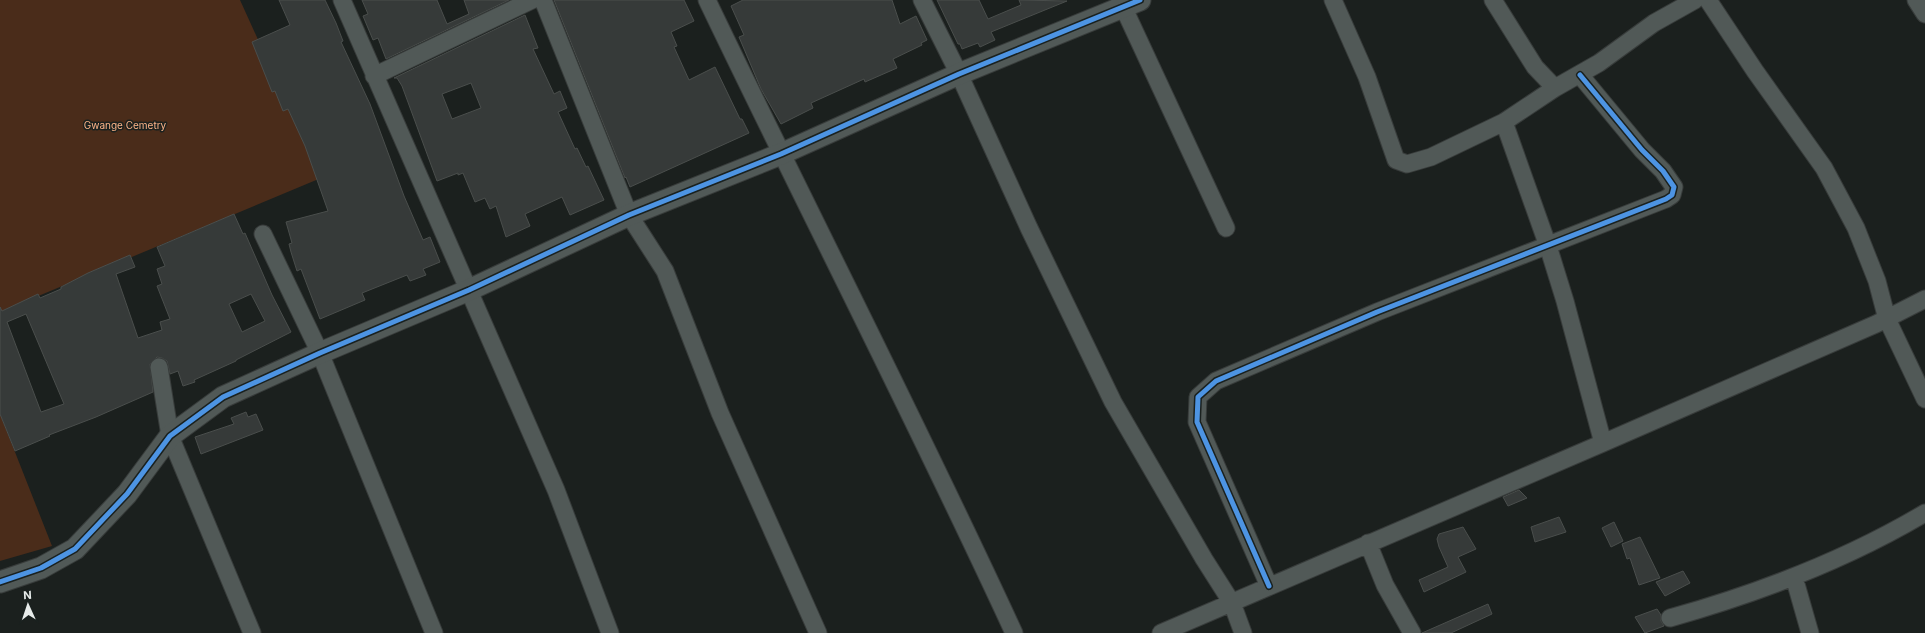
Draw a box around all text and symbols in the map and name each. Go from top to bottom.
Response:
park label: Gwange Cemetry [84,119,167,131]
north arrow [8,585,48,625]
text: N [23,588,32,602]

